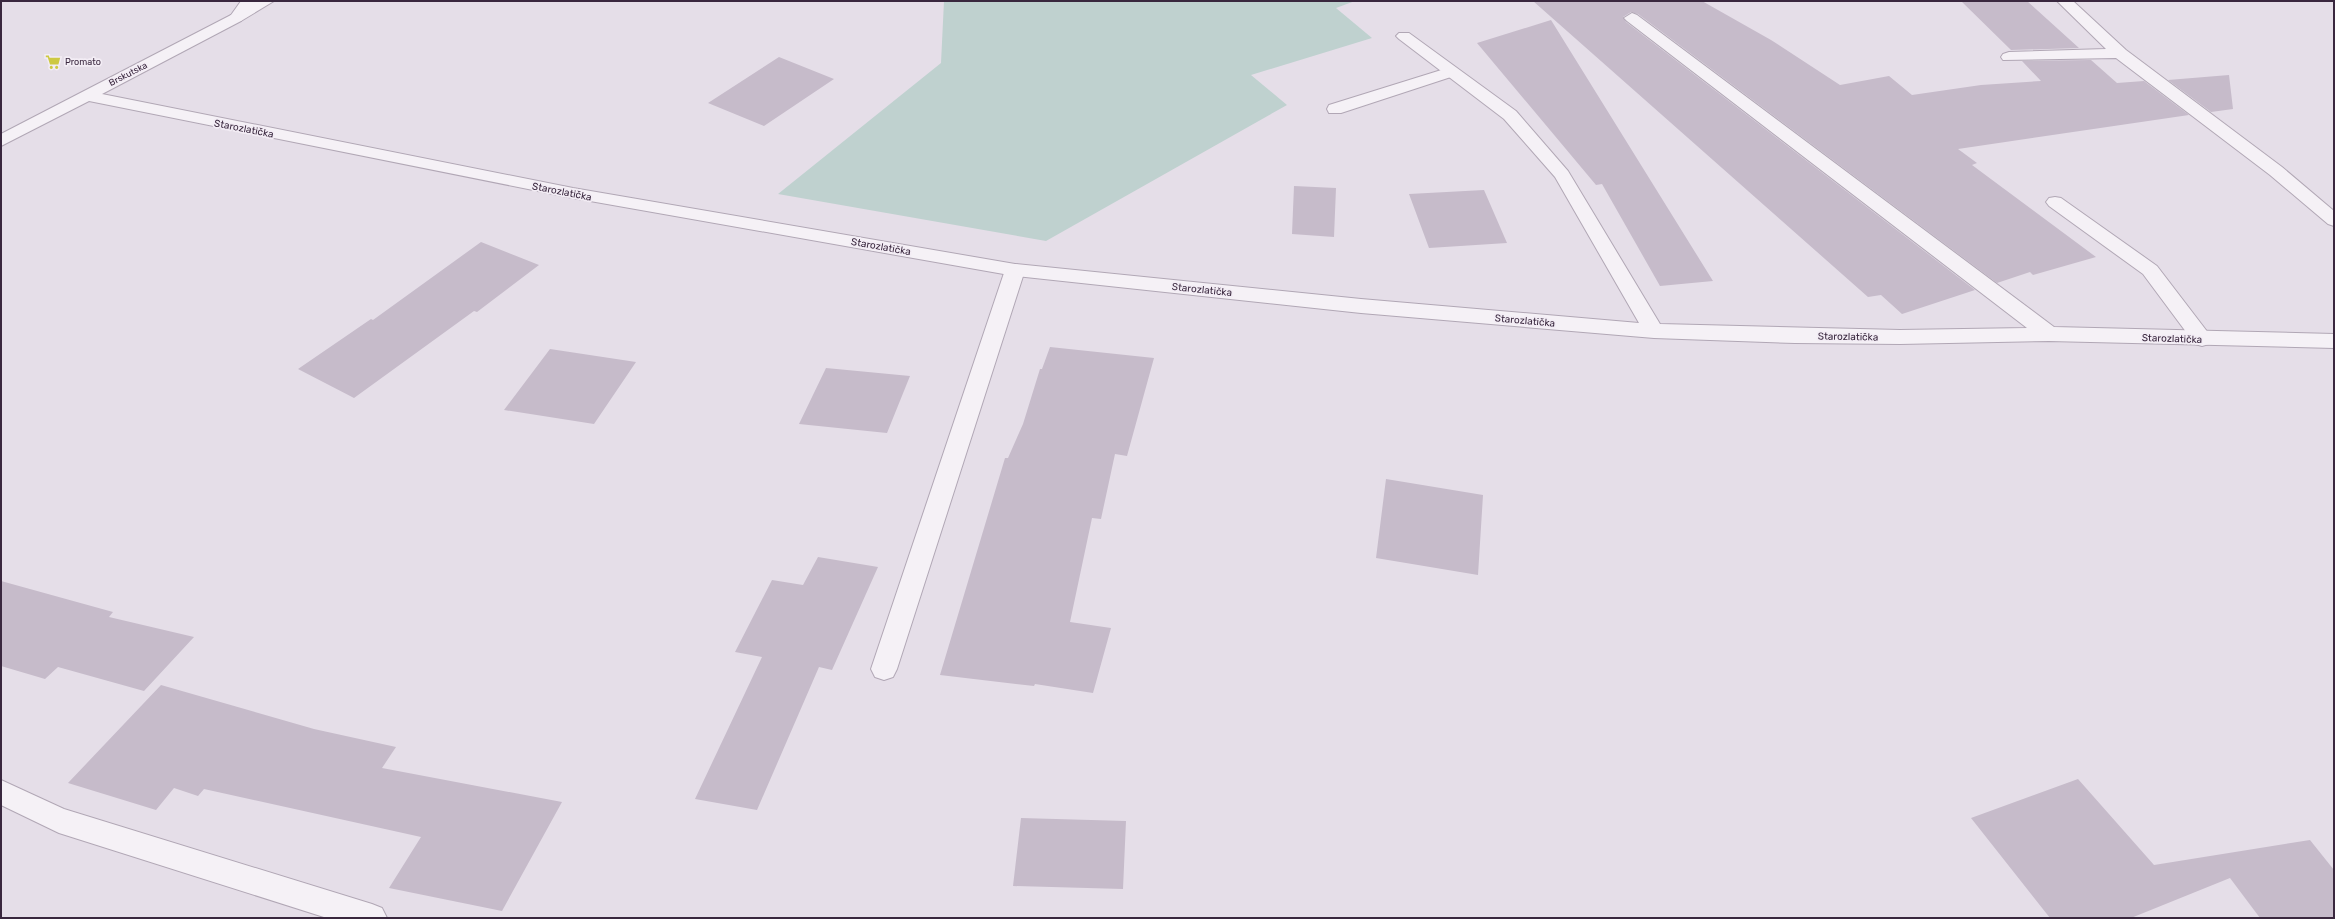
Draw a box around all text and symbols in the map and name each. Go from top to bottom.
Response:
supermarket icon: Promato [44,53,62,71]
place label: Promato [65,57,101,67]
street label: Brskutska [107,60,149,88]
street label: Starozlatička [213,117,275,141]
street label: Starozlatička [531,180,593,204]
street label: Starozlatička [850,236,912,258]
street label: Starozlatička [1171,281,1233,299]
street label: Starozlatička [1494,312,1556,330]
street label: Starozlatička [1818,330,1878,344]
street label: Starozlatička [2142,332,2202,346]

